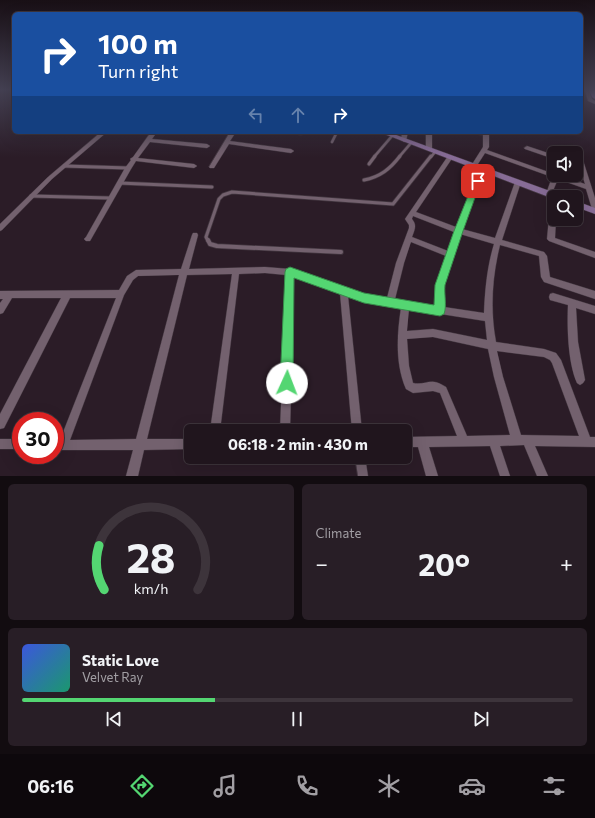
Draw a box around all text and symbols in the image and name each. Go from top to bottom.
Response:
text: 100 m [98,26,178,60]
icon: right [32,28,84,80]
text: Turn right [98,60,178,82]
icon: left [245,104,267,126]
icon: ahead [287,104,309,126]
icon: right [329,104,351,126]
map controls [547,146,583,226]
button: sound [547,146,583,182]
pin [461,164,495,198]
icon: arrive [467,170,489,192]
button: search [547,190,583,226]
position arrow [266,362,308,404]
speed limit sign: 30 [12,412,64,464]
text: 06:18 · 2 min · 430 m [228,435,368,453]
text: Climate [316,525,361,541]
text: 28 [126,531,175,582]
text: 20° [418,545,470,582]
text: − [316,550,328,577]
text: + [560,550,573,577]
text: km/h [133,579,168,597]
text: Static Love [82,651,159,669]
text: Velvet Ray [82,669,143,685]
icon: previous [103,708,125,730]
icon: pause [286,708,308,730]
icon: next [470,708,492,730]
icon: directions [128,772,156,800]
icon: music [211,772,239,800]
icon: phone [293,772,321,800]
icon: climate [375,772,403,800]
icon: car [458,772,486,800]
icon: filters [540,772,568,800]
text: 06:16 [27,775,74,797]

